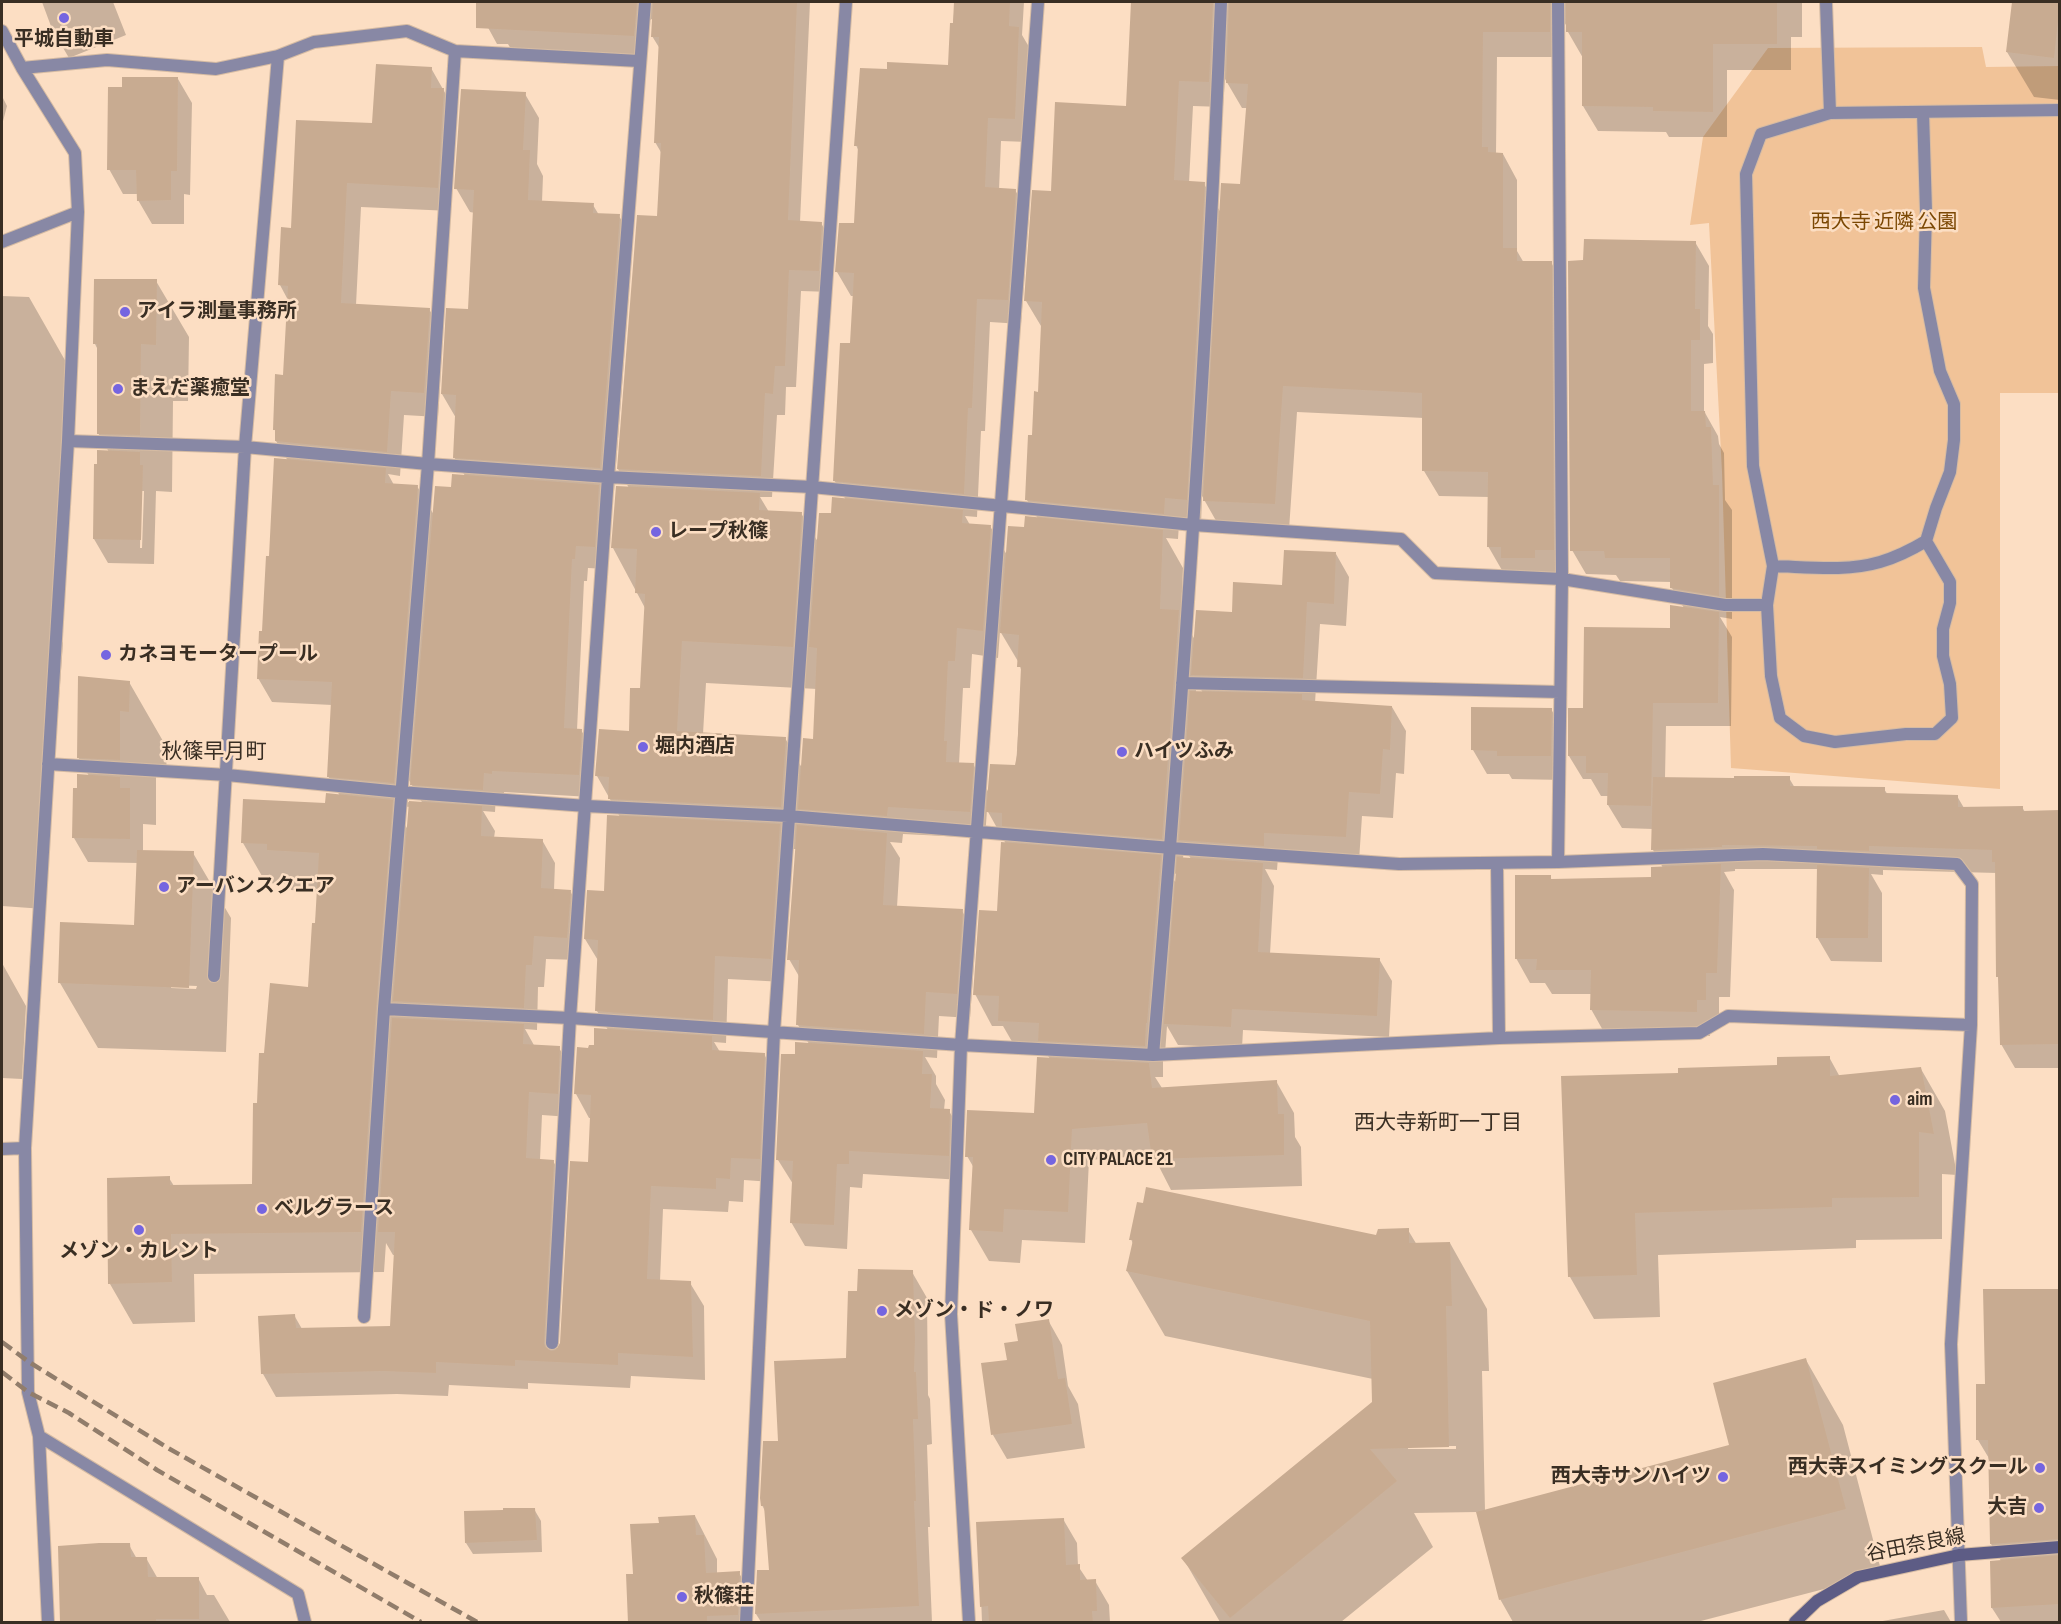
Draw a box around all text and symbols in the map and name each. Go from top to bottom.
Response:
marker: 平城自動車 [57,11,71,25]
place label: 平城自動車 [14,28,114,52]
park label: 西大寺 近隣 公園 [1811,211,1957,235]
place label: アイラ測量事務所 [137,300,297,324]
marker: アイラ測量事務所 [118,305,132,319]
place label: まえだ薬癒堂 [130,377,250,401]
marker: まえだ薬癒堂 [111,382,125,396]
place label: レープ秋篠 [668,520,768,544]
marker: レープ秋篠 [649,525,663,539]
place label: カネヨモータープール [118,643,318,667]
marker: カネヨモータープール [99,648,113,662]
place label: 堀内酒店 [655,735,735,759]
district label: 秋篠早月町 [162,740,266,766]
marker: 堀内酒店 [636,740,650,754]
place label: ハイツふみ [1134,740,1234,764]
marker: ハイツふみ [1115,745,1129,759]
place label: アーバンスクエア [176,875,335,899]
marker: アーバンスクエア [157,880,171,894]
place label: aim [1907,1088,1932,1112]
marker: aim [1888,1093,1902,1107]
district label: 西大寺新町一丁目 [1354,1111,1522,1137]
place label: CITY PALACE 21 [1063,1148,1173,1172]
marker: CITY PALACE 21 [1044,1153,1058,1167]
place label: ベルグラース [274,1197,394,1221]
marker: ベルグラース [255,1202,269,1216]
marker: メゾン・カレント [132,1223,146,1237]
place label: メゾン・カレント [59,1240,219,1264]
place label: メゾン・ド・ノワ [894,1299,1054,1323]
marker: メゾン・ド・ノワ [875,1304,889,1318]
place label: 西大寺スイミングスクール [1788,1456,2028,1480]
marker: 西大寺スイミングスクール [2033,1461,2047,1475]
place label: 西大寺サンハイツ [1551,1465,1711,1489]
marker: 西大寺サンハイツ [1716,1470,1730,1484]
place label: 大吉 [1987,1496,2027,1520]
marker: 大吉 [2032,1501,2046,1515]
street label: 谷田奈良線 [1865,1525,1967,1567]
place label: 秋篠荘 [694,1585,754,1609]
marker: 秋篠荘 [675,1590,689,1604]

